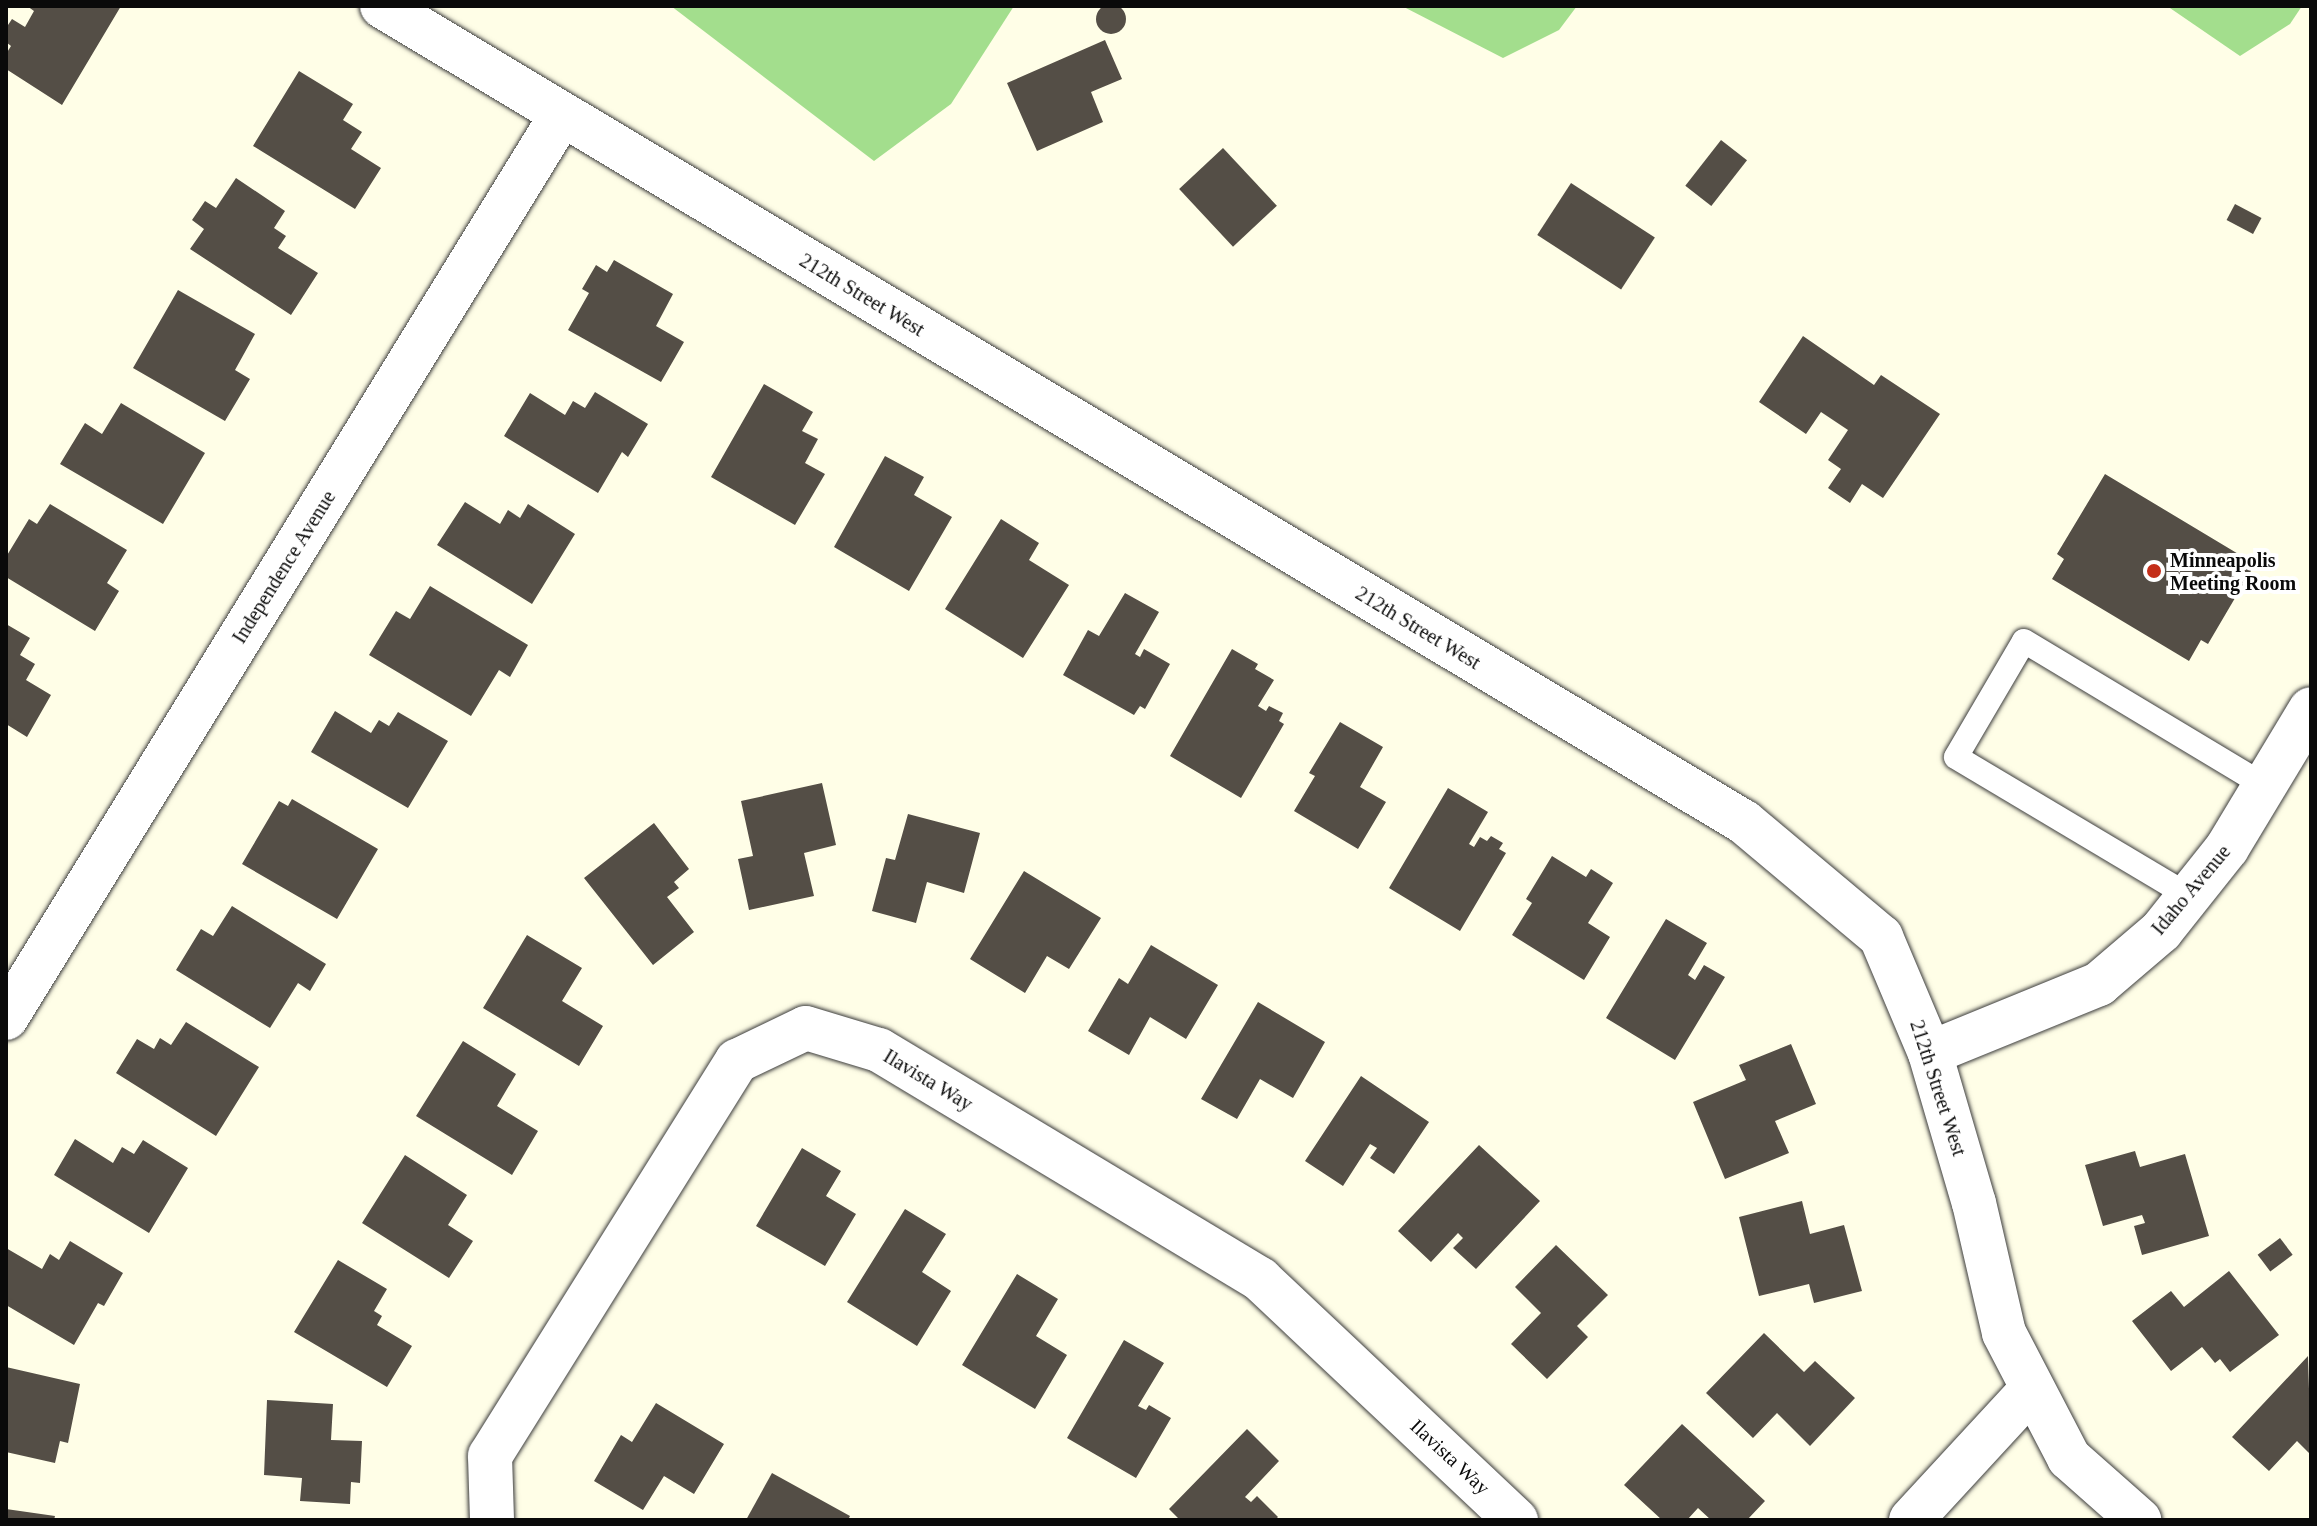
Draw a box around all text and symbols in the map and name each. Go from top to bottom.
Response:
street label: 212th Street West [795,248,929,342]
street label: Independence Avenue [227,486,341,648]
place label: Minneapolis Meeting Room [2170,548,2296,595]
marker: Minneapolis Meeting Room [2145,562,2163,580]
street label: 212th Street West [1351,581,1485,675]
street label: Idaho Avenue [2146,840,2236,940]
street label: 212th Street West [1905,1017,1971,1159]
street label: Ilavista Way [879,1044,977,1116]
street label: Ilavista Way [1405,1414,1495,1500]

